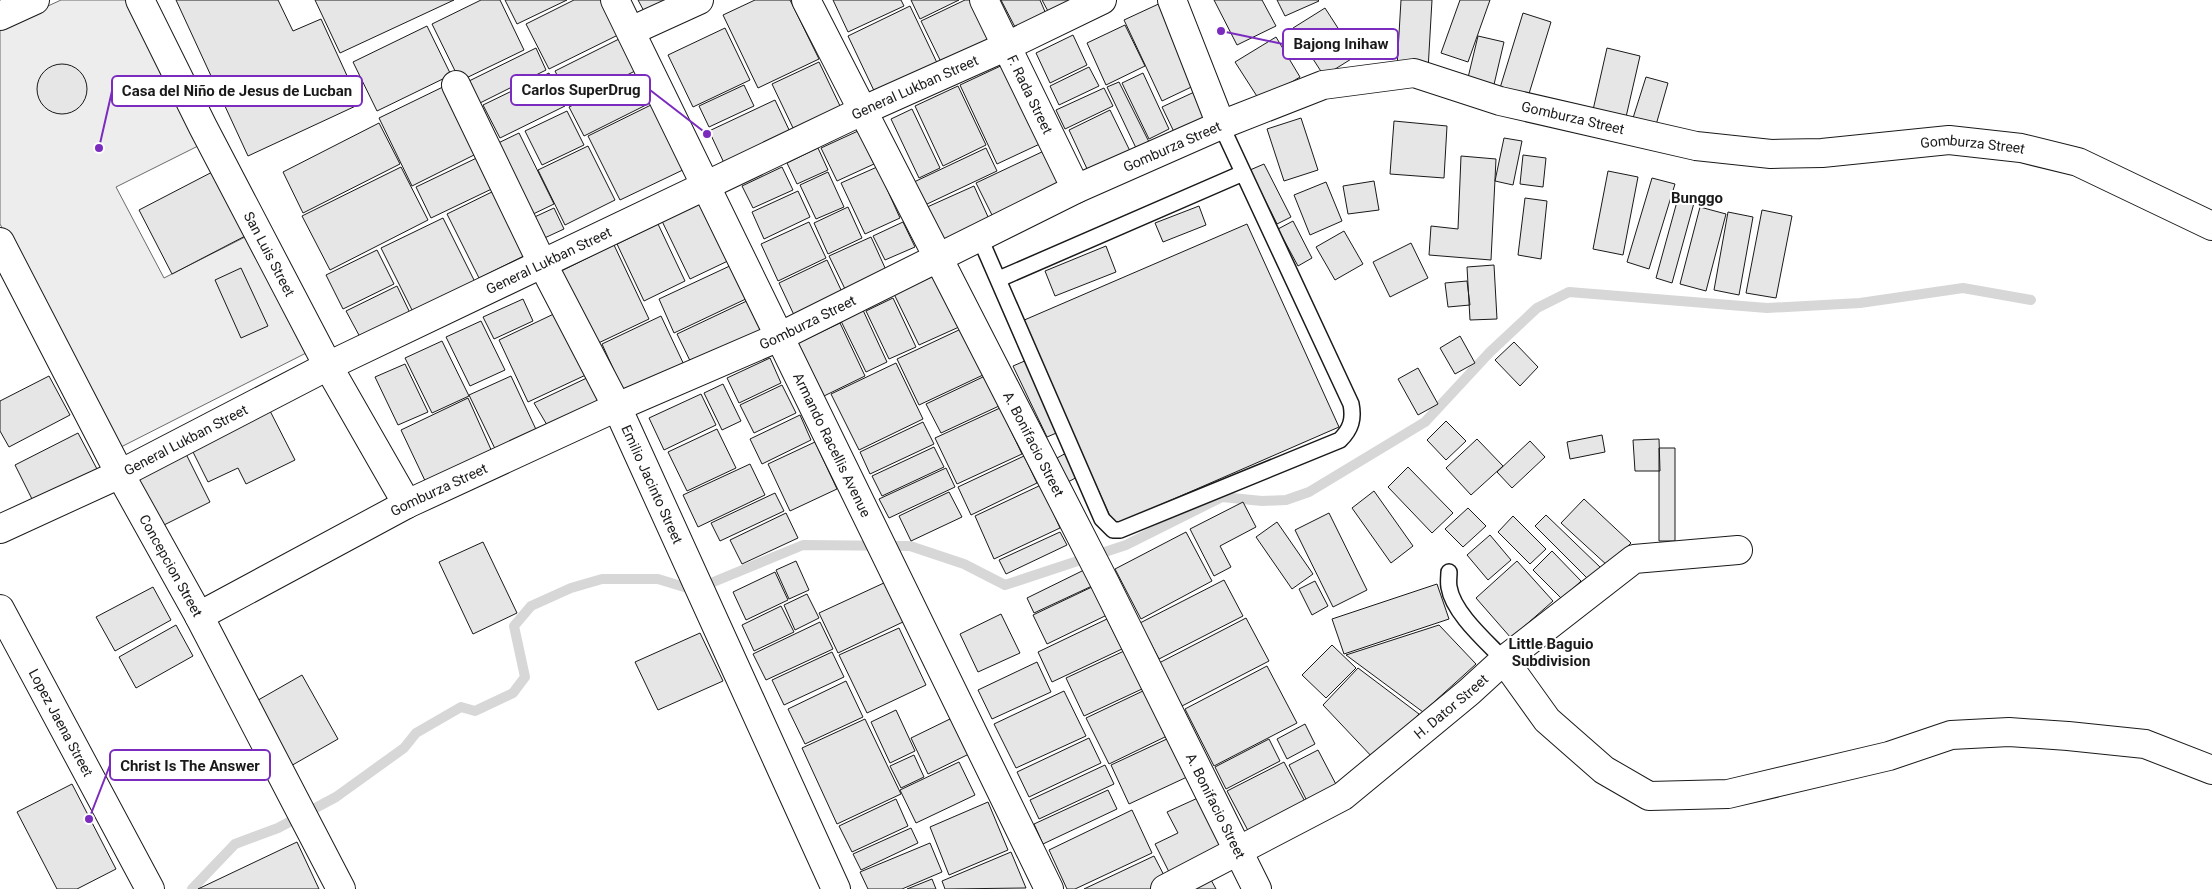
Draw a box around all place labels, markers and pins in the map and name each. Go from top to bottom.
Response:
callout: Bajong Inihaw [1283,29,1398,59]
callout: Carlos SuperDrug [511,75,650,105]
callout: Casa del Niño de Jesus de Lucban [112,76,362,106]
callout: Christ Is The Answer [110,750,270,780]

